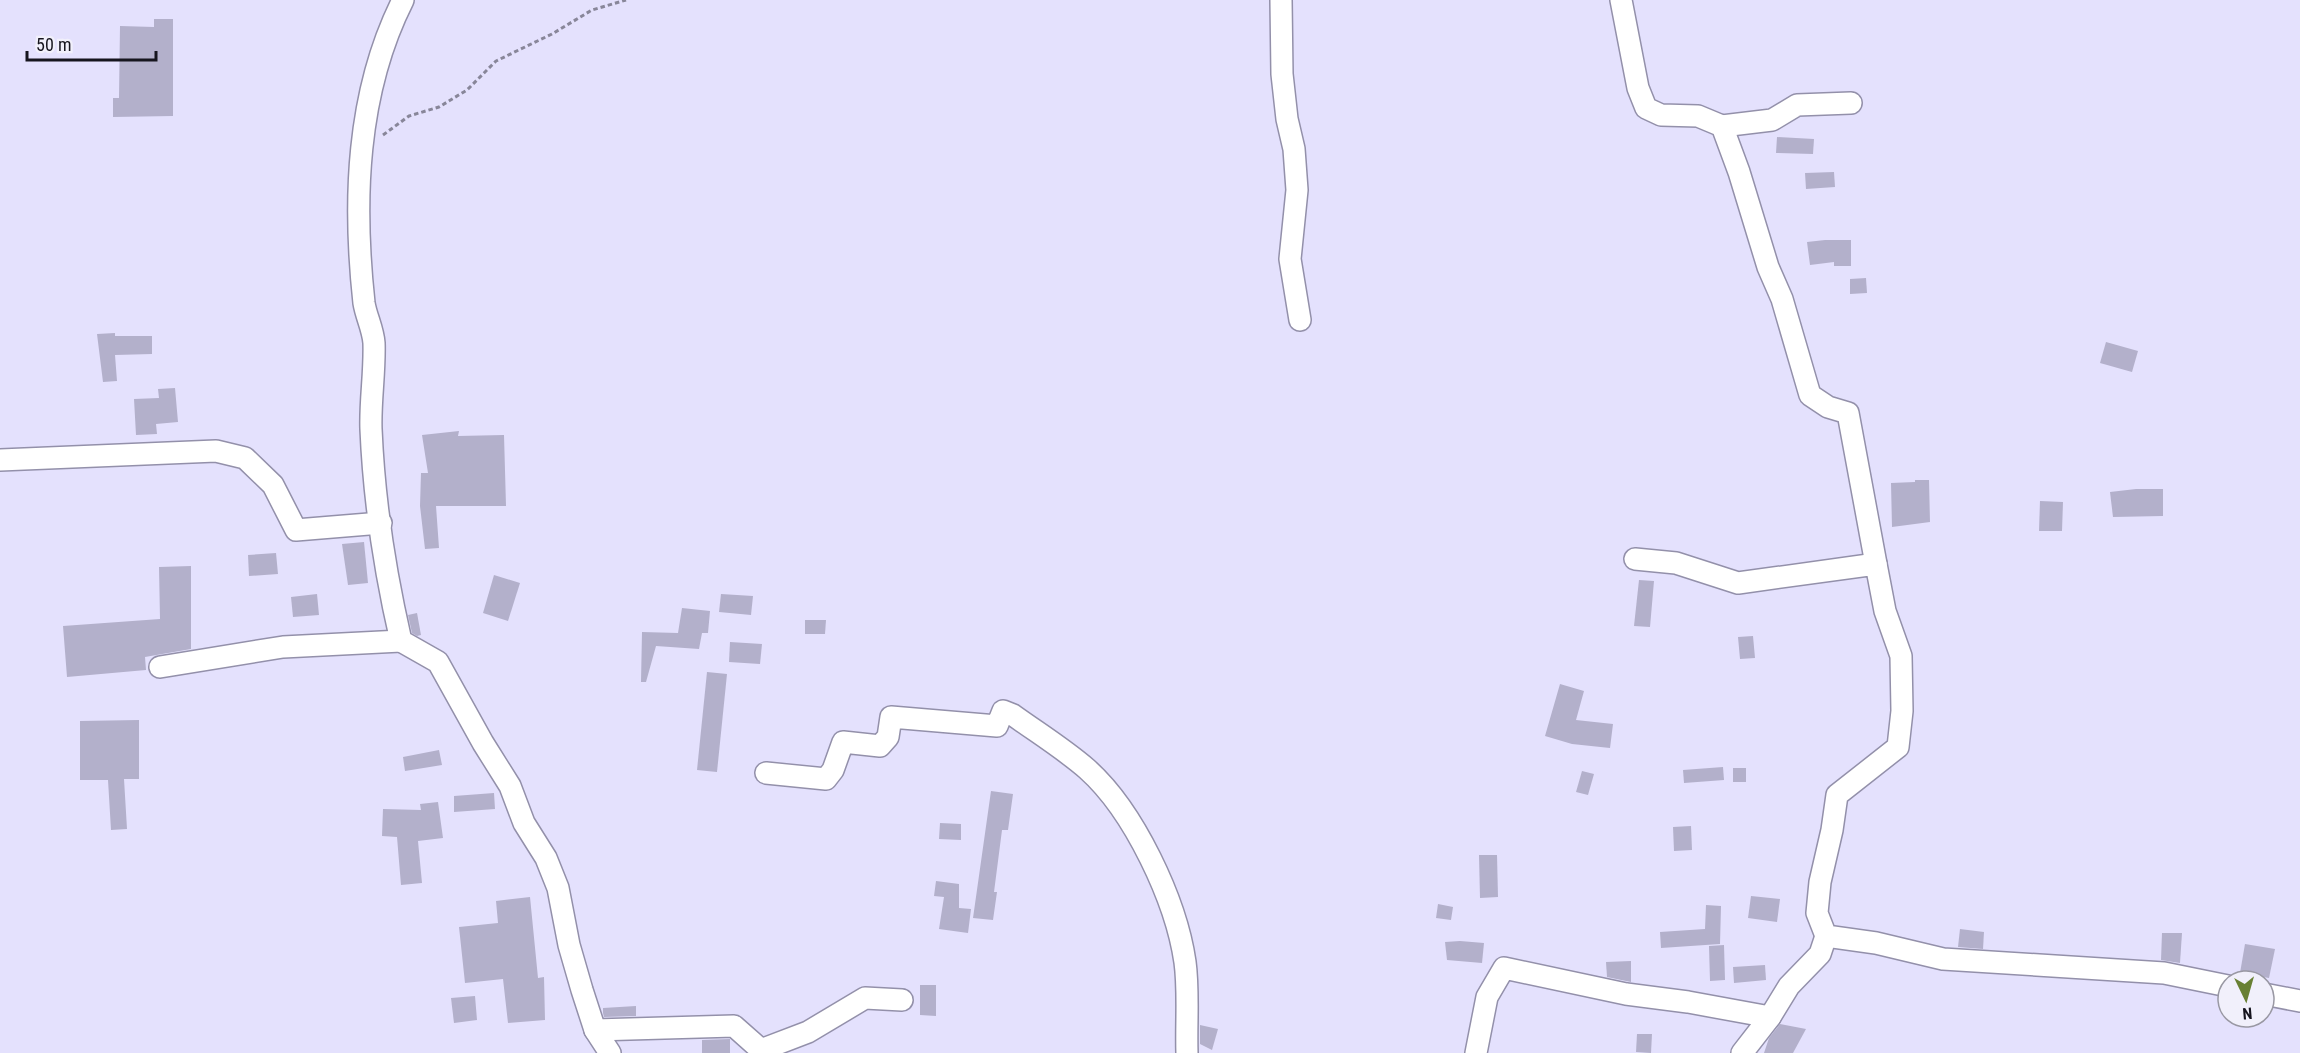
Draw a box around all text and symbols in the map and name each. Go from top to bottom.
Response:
scale bar [27,24,156,62]
text: 50 m [36,34,71,55]
north arrow [2216,969,2276,1029]
text: N [2242,1004,2253,1023]

